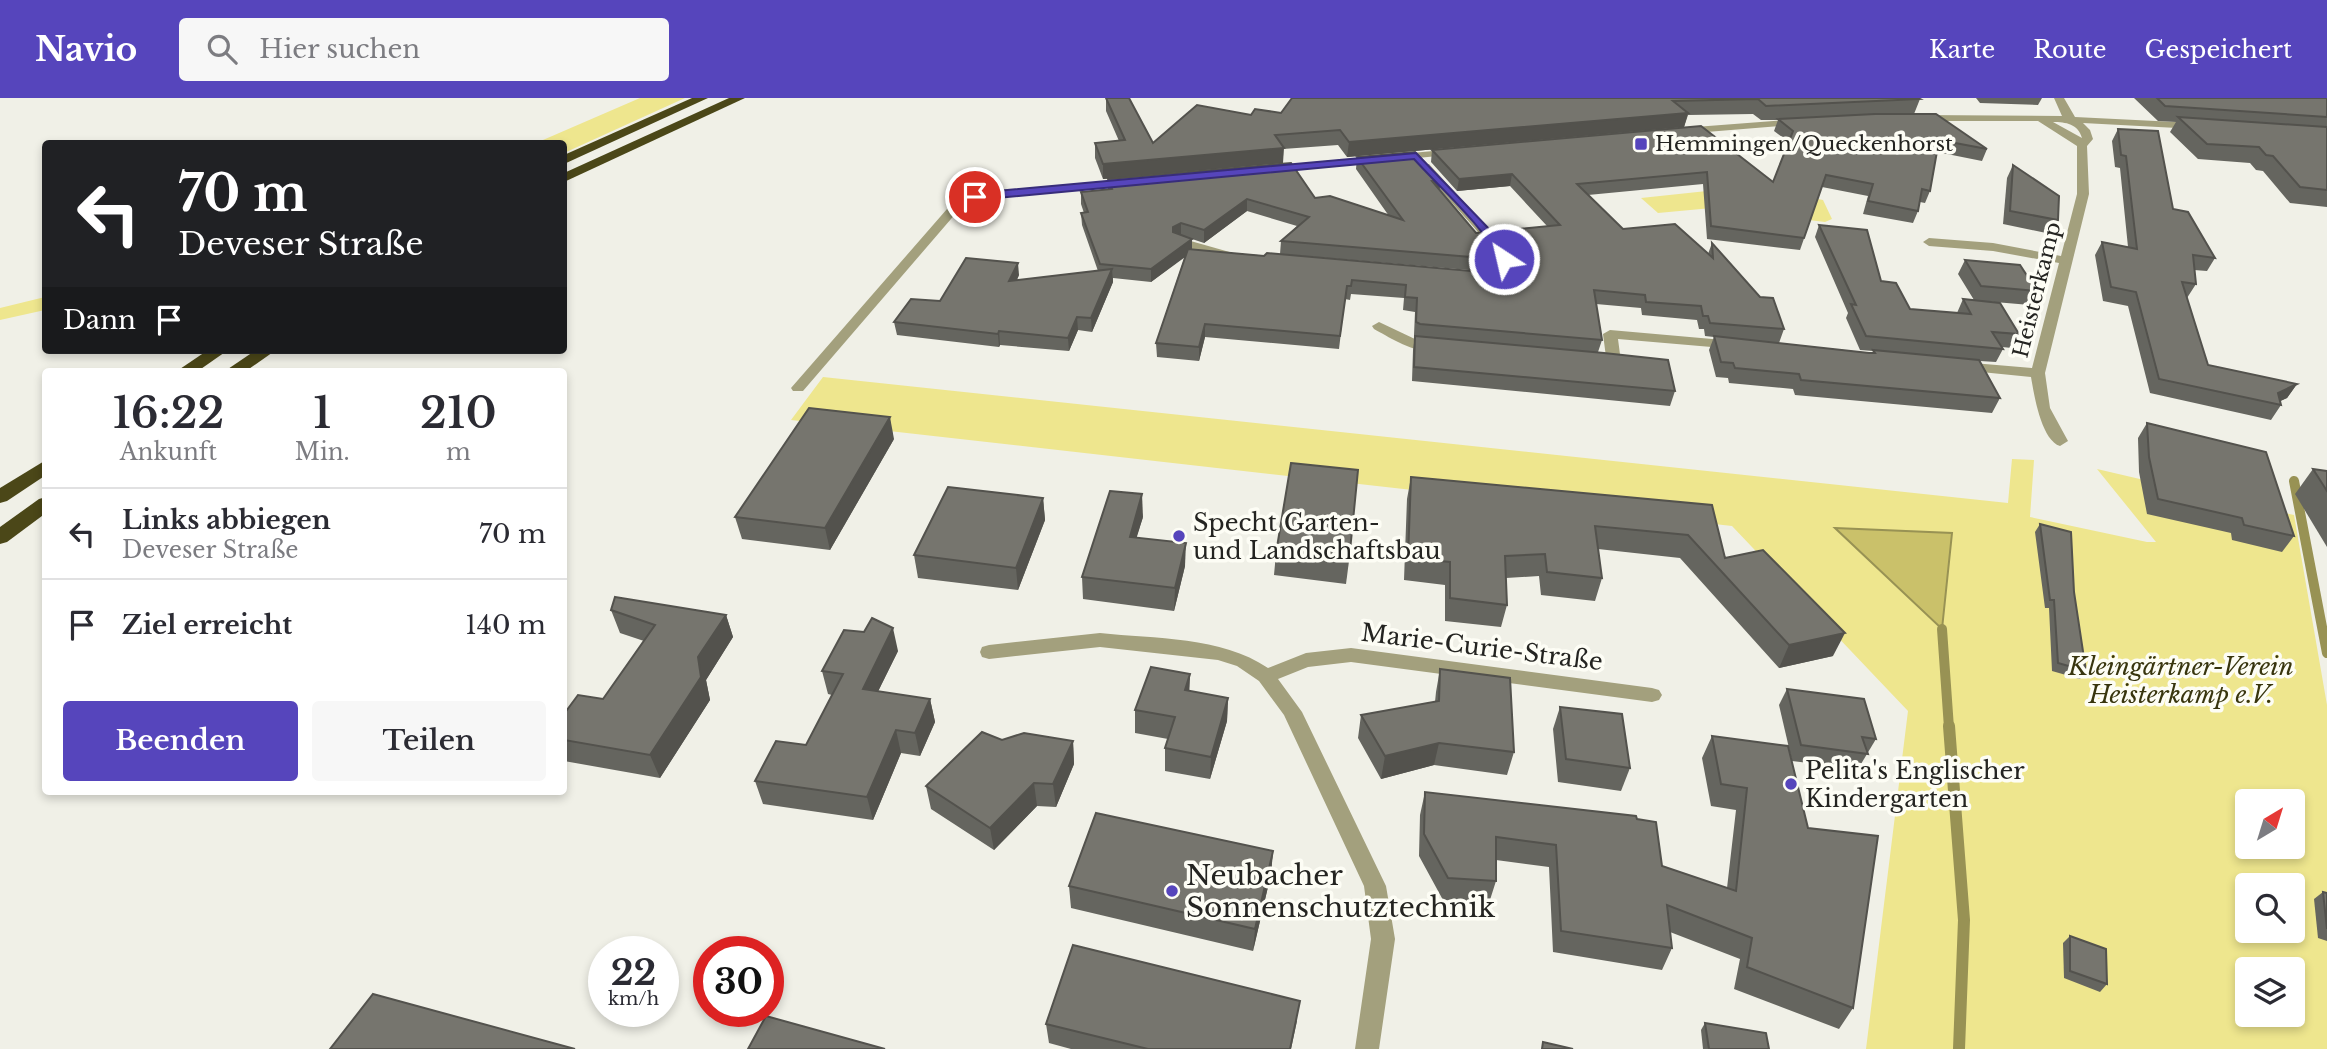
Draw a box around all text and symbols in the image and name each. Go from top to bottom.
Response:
search box [179,18,669,81]
text: Navio [35,29,137,70]
icon: search [203,30,241,68]
text: Hier suchen [259,33,420,65]
text: Karte [1929,35,1995,64]
text: Route [2033,35,2107,64]
text: Gespeichert [2145,35,2292,64]
place label: Hemmingen/Queckenhorst [1655,131,1953,157]
marker: Hemmingen/Queckenhorst [1633,136,1649,152]
text: 70 m [178,163,308,224]
pin [945,167,1005,227]
icon: left [63,168,154,259]
icon: arrive [956,178,994,216]
street label: Heisterkamp [2008,219,2066,361]
position arrow [1467,222,1541,296]
text: Deveser Straße [178,224,424,264]
icon: arrive [150,301,188,339]
text: Dann [63,304,136,336]
text: 16:22 [112,387,224,439]
text: 1 [313,387,331,439]
text: 210 [420,387,497,439]
text: Ankunft [120,438,217,466]
text: Min. [295,438,350,466]
text: m [446,438,471,466]
text: Links abbiegen [122,504,331,536]
place label: Specht Garten- und Landschaftsbau [1193,508,1441,565]
icon: left [63,515,101,553]
text: 70 m [479,518,546,550]
marker: Specht Garten- und Landschaftsbau [1171,528,1187,544]
text: Deveser Straße [122,536,299,564]
icon: arrive [63,606,101,644]
text: Ziel erreicht [122,609,292,641]
text: 140 m [465,609,546,641]
street label: Marie-Curie-Straße [1360,618,1604,676]
park label: Kleingärtner-Verein Heisterkamp e.V. [2067,652,2294,709]
button: Beenden [63,701,298,781]
button: Teilen [312,701,546,781]
place label: Pelita's Englischer Kindergarten [1805,756,2025,813]
marker: Pelita's Englischer Kindergarten [1783,776,1799,792]
north arrow [2235,789,2305,859]
map controls [2235,789,2305,1027]
place label: Neubacher Sonnenschutztechnik [1186,858,1496,925]
button: search [2235,873,2305,943]
marker: Neubacher Sonnenschutztechnik [1164,883,1180,899]
speed limit sign: 30 [693,936,784,1027]
text: 22 [611,951,656,994]
button: layers [2235,957,2305,1027]
text: km/h [608,988,659,1010]

